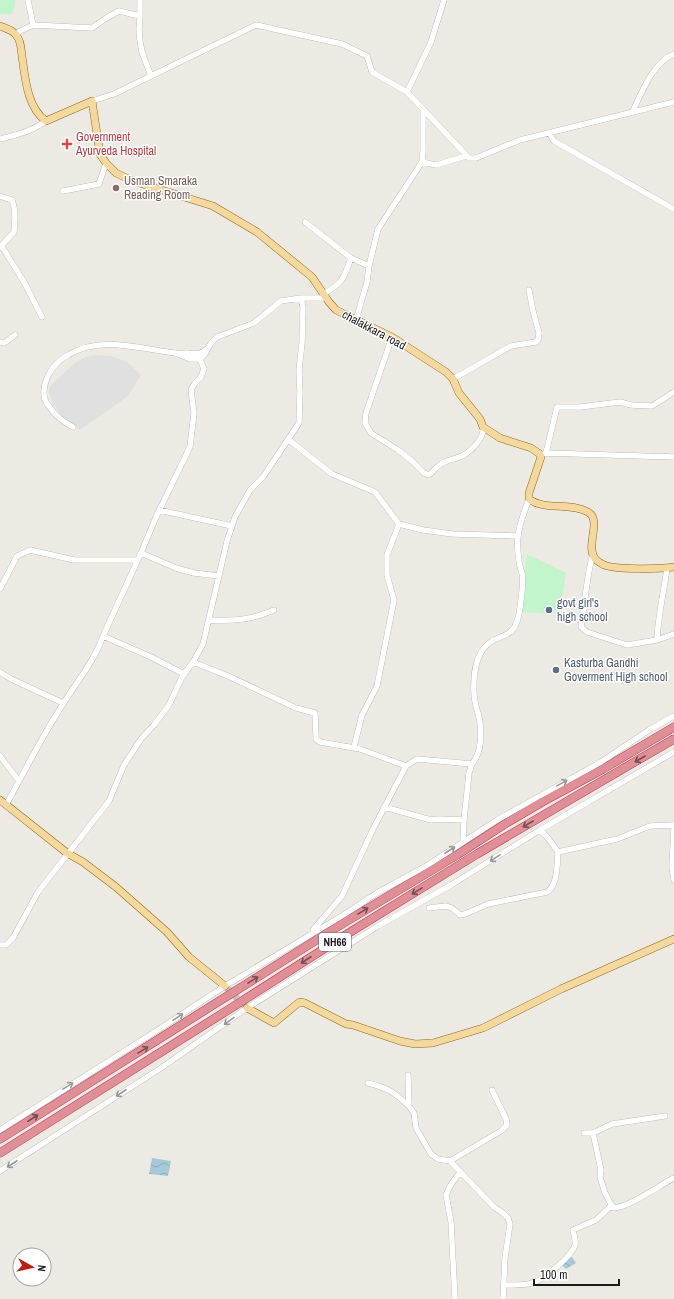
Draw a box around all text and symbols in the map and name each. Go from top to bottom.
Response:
place label: Government Ayurveda Hospital [75,129,156,159]
marker: Government Ayurveda Hospital [61,138,73,150]
place label: Usman Smaraka Reading Room [124,173,198,203]
marker: Usman Smaraka Reading Room [111,183,121,193]
street label: chalakkara road [339,307,409,353]
place label: govt girl's high school [557,595,607,625]
marker: govt girl's high school [544,605,554,615]
place label: Kasturba Gandhi Goverment High school [564,655,667,685]
marker: Kasturba Gandhi Goverment High school [551,665,561,675]
one-way arrow [634,755,646,763]
one-way arrow [556,779,568,787]
one-way arrow [522,821,534,829]
one-way arrow [444,846,455,854]
one-way arrow [489,853,500,862]
one-way arrow [411,888,423,896]
one-way arrow [357,907,368,915]
road number: NH66 [319,933,351,951]
one-way arrow [301,956,312,964]
one-way arrow [247,975,259,983]
one-way arrow [172,1013,183,1021]
one-way arrow [223,1017,234,1025]
one-way arrow [137,1046,148,1054]
one-way arrow [62,1082,74,1090]
one-way arrow [116,1089,127,1097]
one-way arrow [27,1114,39,1122]
one-way arrow [6,1160,17,1168]
north arrow [12,1247,52,1287]
scale bar [534,1261,619,1287]
text: N [35,1264,49,1273]
text: 100 m [540,1267,567,1283]

